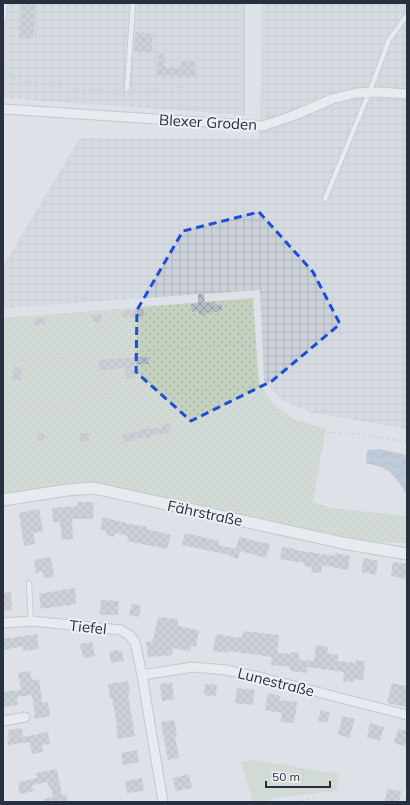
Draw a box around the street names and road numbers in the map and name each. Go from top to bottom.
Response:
street label: Blexer Groden [159,110,257,134]
street label: Fährstraße [166,496,244,530]
street label: Tiefel [68,616,108,638]
street label: Lunestraße [236,663,316,701]

